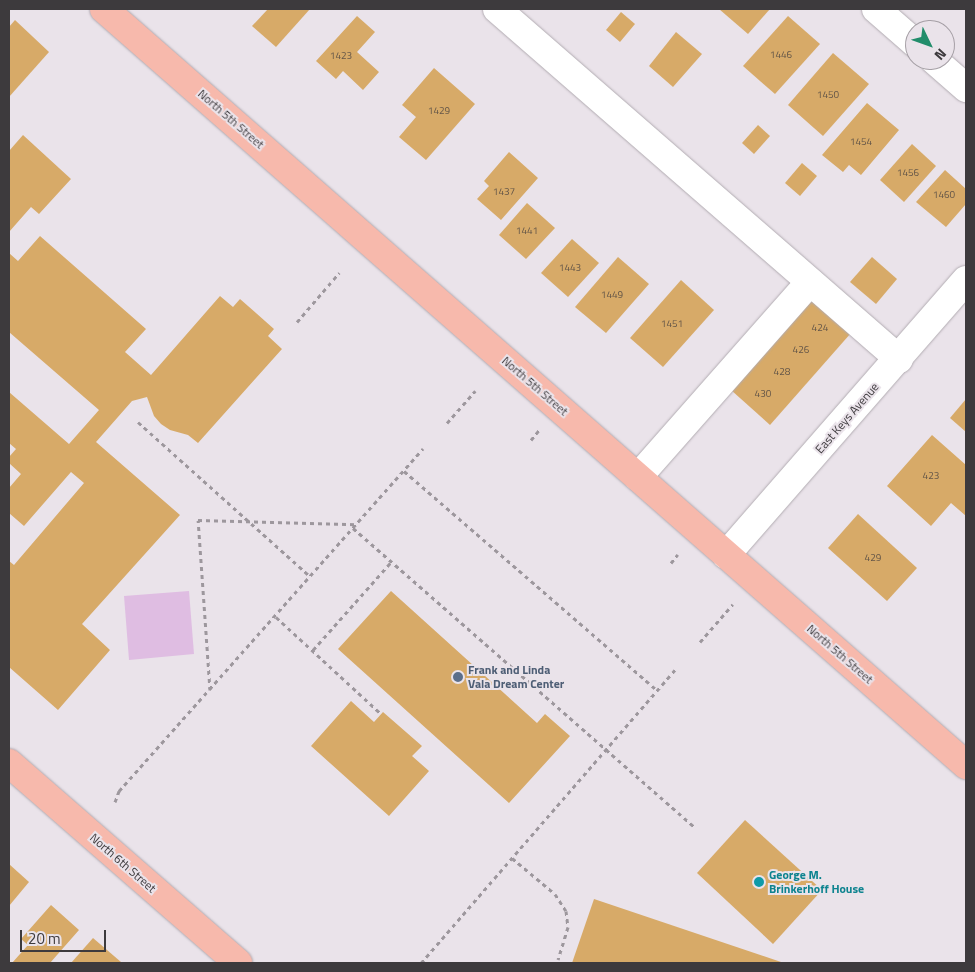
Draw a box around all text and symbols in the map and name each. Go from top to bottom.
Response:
north arrow [905,20,955,70]
text: N [930,44,952,65]
house number: 1446 [770,49,792,61]
house number: 1423 [330,50,352,62]
street label: North 5th Street [195,86,267,152]
house number: 1450 [817,89,839,101]
house number: 1429 [428,105,450,117]
house number: 1454 [850,136,872,148]
house number: 1456 [897,167,919,179]
house number: 1437 [493,186,515,198]
house number: 1460 [933,189,955,201]
house number: 1441 [516,225,538,237]
house number: 1443 [559,262,581,274]
house number: 1449 [601,289,623,301]
house number: 1451 [661,318,683,330]
house number: 424 [812,322,828,334]
house number: 426 [793,344,809,356]
street label: North 5th Street [499,353,571,419]
house number: 428 [774,366,790,378]
street label: East Keys Avenue [812,380,882,456]
house number: 430 [755,388,771,400]
house number: 423 [923,470,939,482]
house number: 429 [865,552,881,564]
street label: North 5th Street [804,621,876,687]
place label: Frank and Linda Vala Dream Center [468,663,564,691]
marker: Frank and Linda Vala Dream Center [452,671,464,683]
street label: North 6th Street [87,830,159,896]
place label: George M. Brinkerhoff House [769,868,864,896]
marker: George M. Brinkerhoff House [753,876,765,888]
scale bar [22,920,109,952]
text: 20 m [28,927,61,950]

